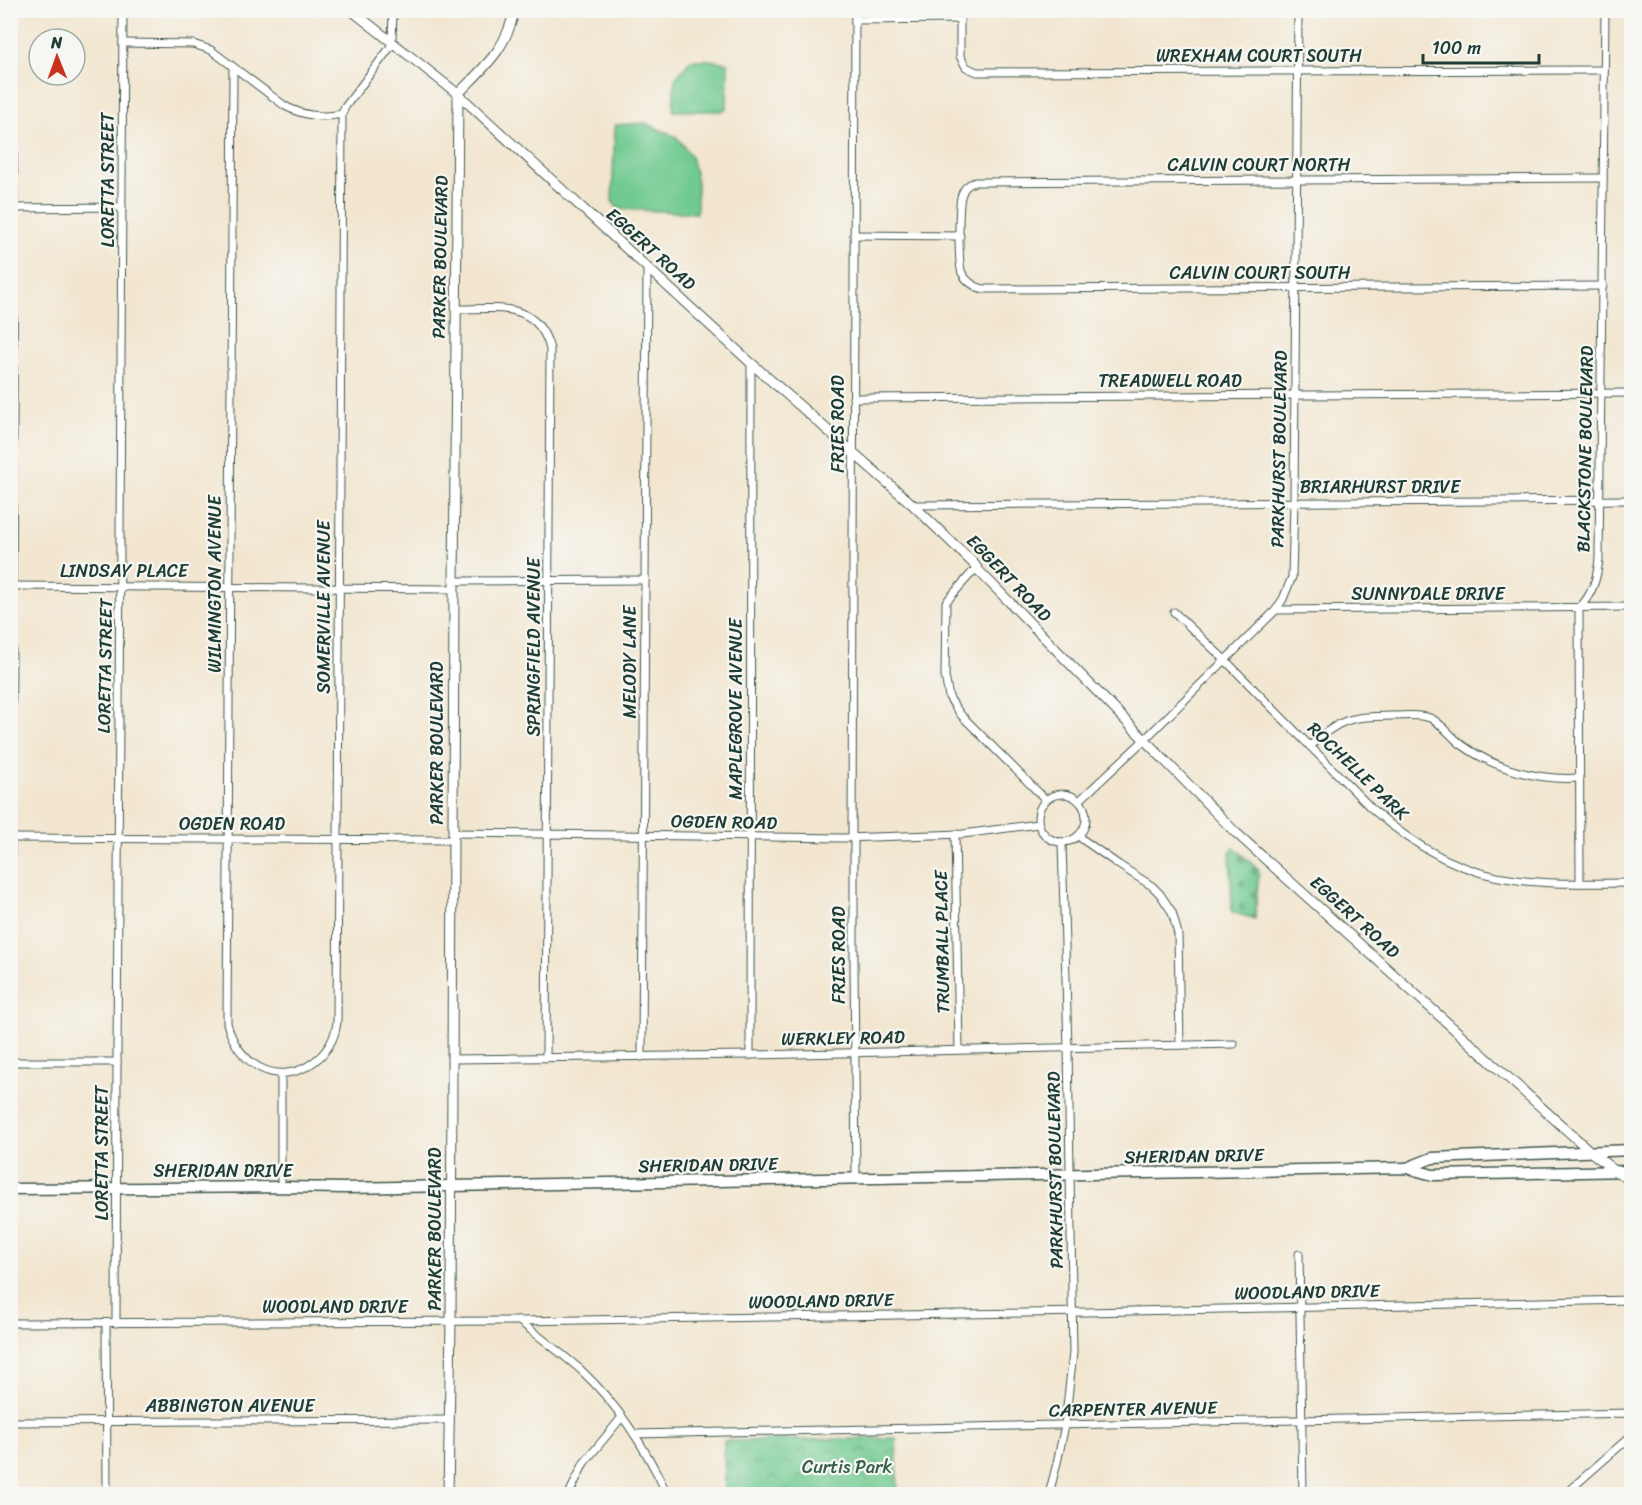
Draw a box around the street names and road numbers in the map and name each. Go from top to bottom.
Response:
street label: WREXHAM COURT SOUTH [1156,40,1362,72]
street label: LORETTA STREET [92,111,124,247]
street label: CALVIN COURT NORTH [1168,149,1351,181]
street label: PARKER BOULEVARD [423,175,457,339]
street label: EGGERT ROAD [598,199,704,299]
street label: CALVIN COURT SOUTH [1169,257,1351,289]
street label: BLACKSTONE BOULEVARD [1567,345,1603,553]
street label: PARKHURST BOULEVARD [1261,350,1297,548]
street label: TREADWELL ROAD [1098,365,1242,397]
street label: FRIES ROAD [822,375,854,473]
street label: BRIARHURST DRIVE [1300,471,1461,503]
street label: WILMINGTON AVENUE [199,494,231,673]
street label: SOMERVILLE AVENUE [308,519,340,694]
street label: EGGERT ROAD [958,526,1060,630]
street label: LINDSAY PLACE [60,555,189,587]
street label: SPRINGFIELD AVENUE [518,557,550,736]
street label: SUNNYDALE DRIVE [1351,578,1506,610]
street label: LORETTA STREET [88,597,122,734]
street label: MELODY LANE [614,605,646,718]
street label: MAPLEGROVE AVENUE [720,617,752,800]
street label: PARKER BOULEVARD [421,661,453,825]
street label: ROCHELLE PARK [1299,714,1417,829]
street label: OGDEN ROAD [671,805,778,839]
street label: OGDEN ROAD [179,808,285,840]
street label: EGGERT ROAD [1302,867,1408,967]
street label: TRUMBALL PLACE [925,869,959,1014]
street label: FRIES ROAD [823,906,855,1004]
street label: WERKLEY ROAD [781,1021,905,1055]
street label: PARKHURST BOULEVARD [1037,1071,1073,1269]
street label: LORETTA STREET [86,1084,118,1220]
street label: SHERIDAN DRIVE [1124,1139,1265,1173]
street label: PARKER BOULEVARD [419,1147,451,1311]
street label: SHERIDAN DRIVE [638,1148,779,1182]
street label: SHERIDAN DRIVE [153,1155,294,1187]
street label: WOODLAND DRIVE [1234,1275,1381,1309]
street label: WOODLAND DRIVE [748,1284,895,1318]
street label: WOODLAND DRIVE [262,1291,409,1323]
street label: ABBINGTON AVENUE [144,1390,316,1422]
street label: CARPENTER AVENUE [1049,1392,1218,1426]

